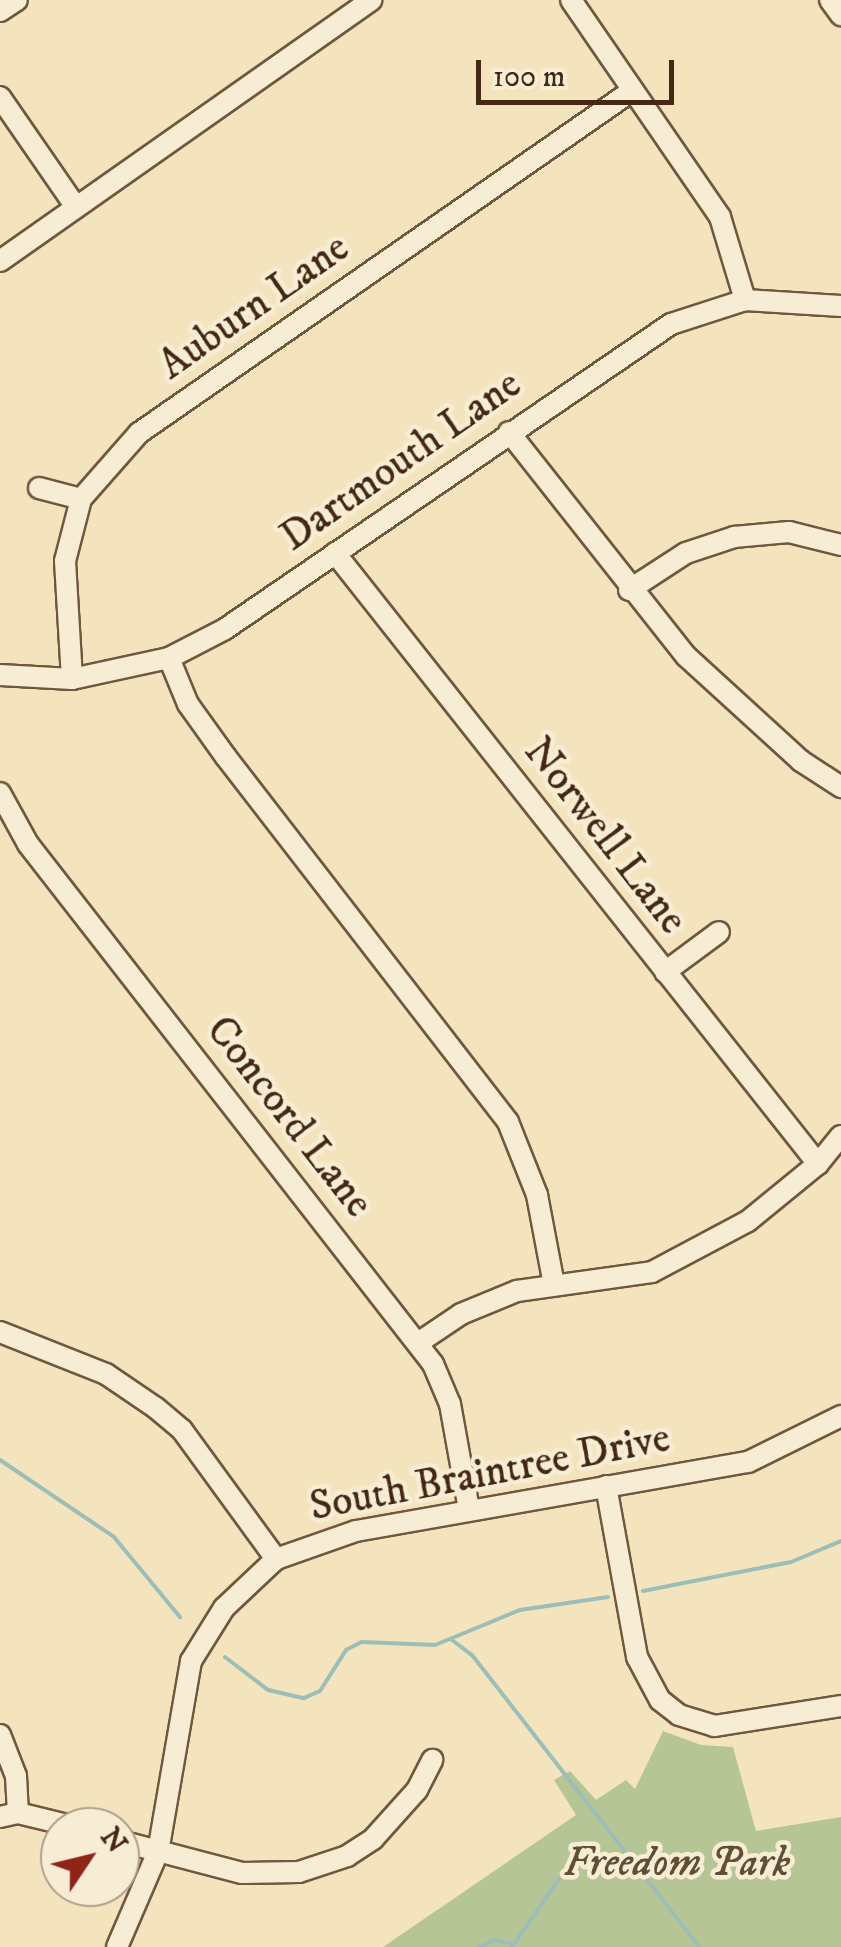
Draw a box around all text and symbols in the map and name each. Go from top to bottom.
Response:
scale bar [481,40,678,102]
text: 100 m [493,59,565,96]
street label: Auburn Lane [149,223,359,391]
street label: Dartmouth Lane [271,359,531,563]
street label: Norwell Lane [513,728,697,944]
street label: Concord Lane [195,1006,383,1228]
street label: South Braintree Drive [306,1413,674,1533]
north arrow [40,1807,140,1907]
text: N [92,1821,134,1860]
park label: Freedom Park [564,1838,790,1888]

